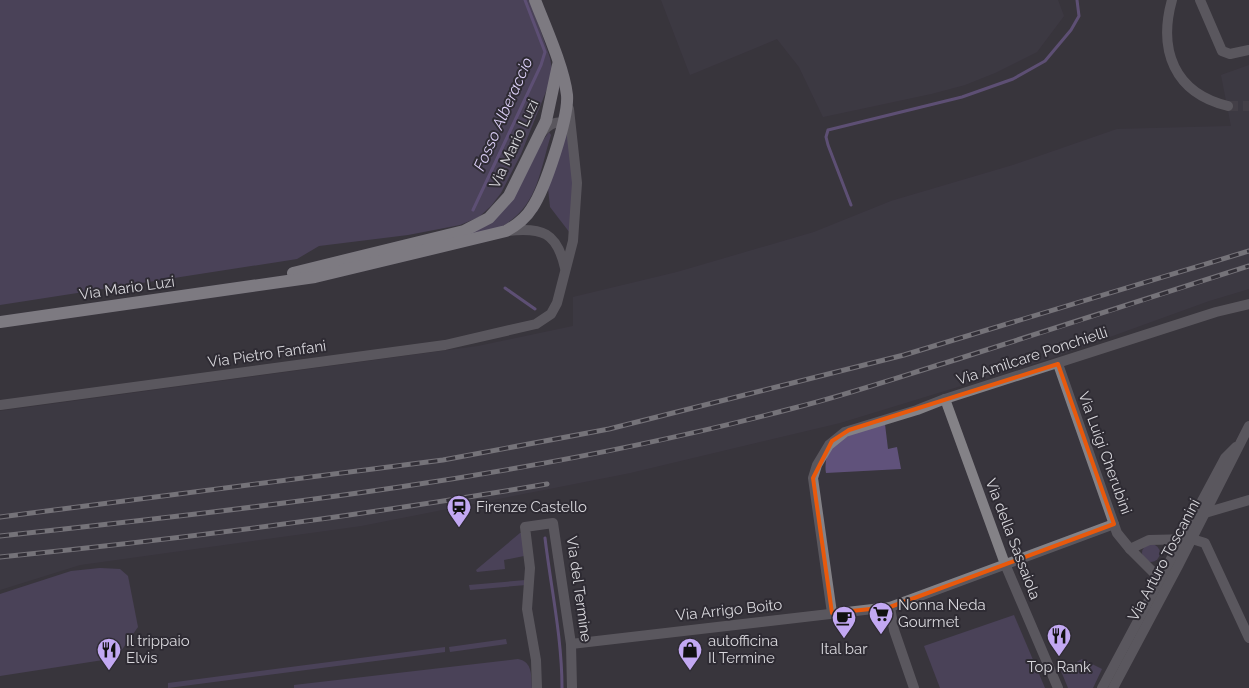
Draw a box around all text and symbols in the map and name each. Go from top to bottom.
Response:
water label: Fosso Alberaccio [469,54,537,174]
street label: Via Mario Luzi [485,97,543,191]
street label: Via Mario Luzi [78,272,176,304]
street label: Via Amilcare Ponchielli [954,323,1110,389]
street label: Via Pietro Fanfani [207,337,327,371]
street label: Via Luigi Cherubini [1074,389,1136,517]
street label: Via della Sassaiola [982,476,1044,602]
station icon: Firenze Castello [446,494,472,528]
street label: Via Arturo Toscanini [1124,496,1204,624]
place label: Firenze Castello [476,498,587,516]
street label: Via del Termine [563,535,595,643]
street label: Via Arrigo Boito [675,595,783,625]
place label: Nonna Neda Gourmet [898,596,986,631]
supermarket icon: Nonna Neda Gourmet [868,601,894,635]
cafe icon: Ital bar [831,605,857,639]
restaurant icon: Top Rank [1046,623,1072,657]
place label: Il trippaio Elvis [126,632,190,667]
place label: autofficina Il Termine [708,632,778,667]
restaurant icon: Il trippaio Elvis [96,637,122,671]
shop icon: autofficina Il Termine [677,637,703,671]
place label: Ital bar [821,640,868,658]
place label: Top Rank [1027,658,1091,676]

